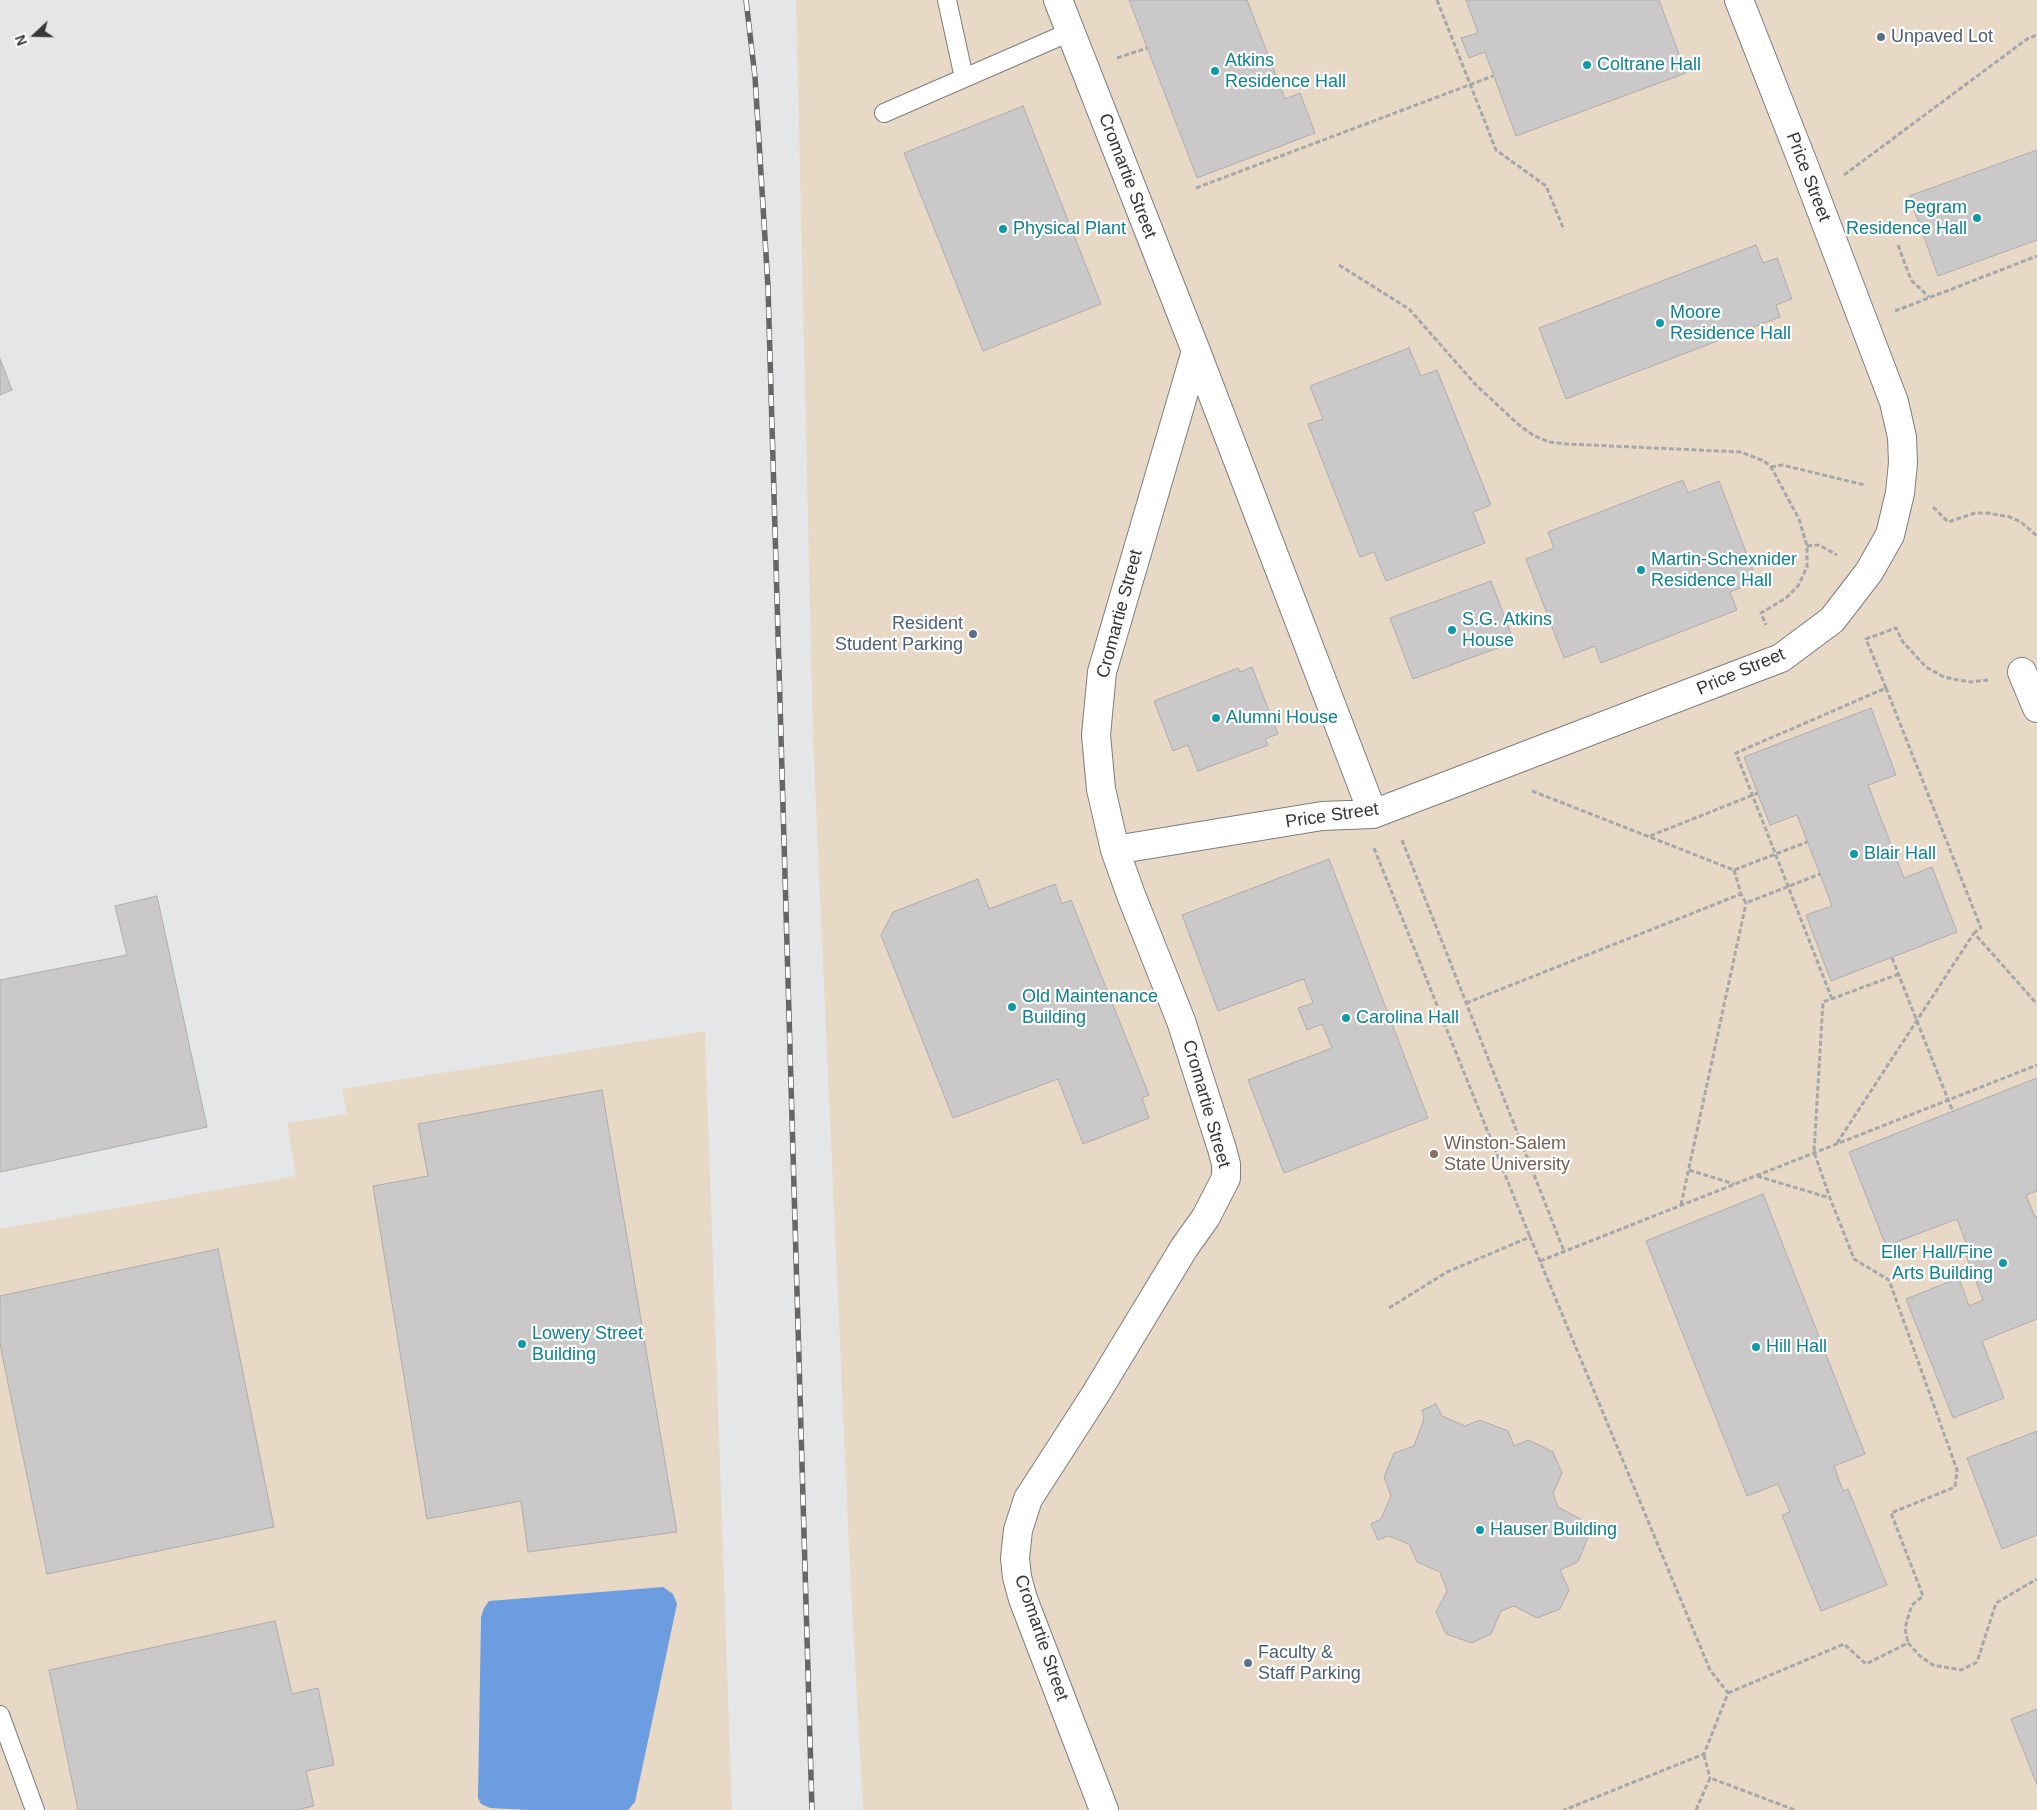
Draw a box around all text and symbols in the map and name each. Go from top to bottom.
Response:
north arrow [10,10,60,60]
place label: Unpaved Lot [1891,26,1993,48]
marker: Unpaved Lot [1875,31,1887,43]
text: N [12,33,30,48]
place label: Atkins Residence Hall [1225,50,1346,92]
place label: Coltrane Hall [1597,54,1701,76]
marker: Coltrane Hall [1581,59,1593,71]
marker: Atkins Residence Hall [1209,65,1221,77]
street label: Cromartie Street [1093,110,1161,242]
street label: Price Street [1781,129,1835,225]
place label: Pegram Residence Hall [1846,197,1967,240]
marker: Pegram Residence Hall [1971,212,1983,224]
place label: Physical Plant [1013,218,1126,240]
marker: Physical Plant [997,223,1009,235]
place label: Moore Residence Hall [1670,302,1791,344]
marker: Moore Residence Hall [1654,317,1666,329]
street label: Cromartie Street [1092,547,1148,681]
place label: Martin-Schexnider Residence Hall [1651,549,1797,592]
marker: Martin-Schexnider Residence Hall [1635,564,1647,576]
place label: S.G. Atkins House [1462,609,1552,652]
place label: Resident Student Parking [835,613,963,656]
marker: S.G. Atkins House [1446,624,1458,636]
marker: Resident Student Parking [967,628,979,640]
street label: Price Street [1694,644,1788,700]
place label: Alumni House [1226,707,1338,729]
marker: Alumni House [1210,712,1222,724]
street label: Price Street [1284,799,1380,833]
place label: Blair Hall [1864,843,1936,865]
marker: Blair Hall [1848,848,1860,860]
place label: Old Maintenance Building [1022,986,1158,1028]
marker: Old Maintenance Building [1006,1001,1018,1013]
place label: Carolina Hall [1356,1007,1459,1029]
marker: Carolina Hall [1340,1012,1352,1024]
street label: Cromartie Street [1177,1038,1235,1170]
place label: Winston-Salem State University [1444,1133,1570,1176]
marker: Winston-Salem State University [1428,1148,1440,1160]
place label: Eller Hall/Fine Arts Building [1881,1242,1993,1284]
marker: Eller Hall/Fine Arts Building [1997,1257,2009,1269]
place label: Lowery Street Building [532,1323,643,1366]
place label: Hill Hall [1766,1336,1827,1358]
marker: Lowery Street Building [516,1338,528,1350]
marker: Hill Hall [1750,1341,1762,1353]
place label: Hauser Building [1490,1519,1617,1541]
marker: Hauser Building [1474,1524,1486,1536]
street label: Cromartie Street [1009,1572,1073,1704]
place label: Faculty & Staff Parking [1258,1642,1361,1685]
marker: Faculty & Staff Parking [1242,1657,1254,1669]

